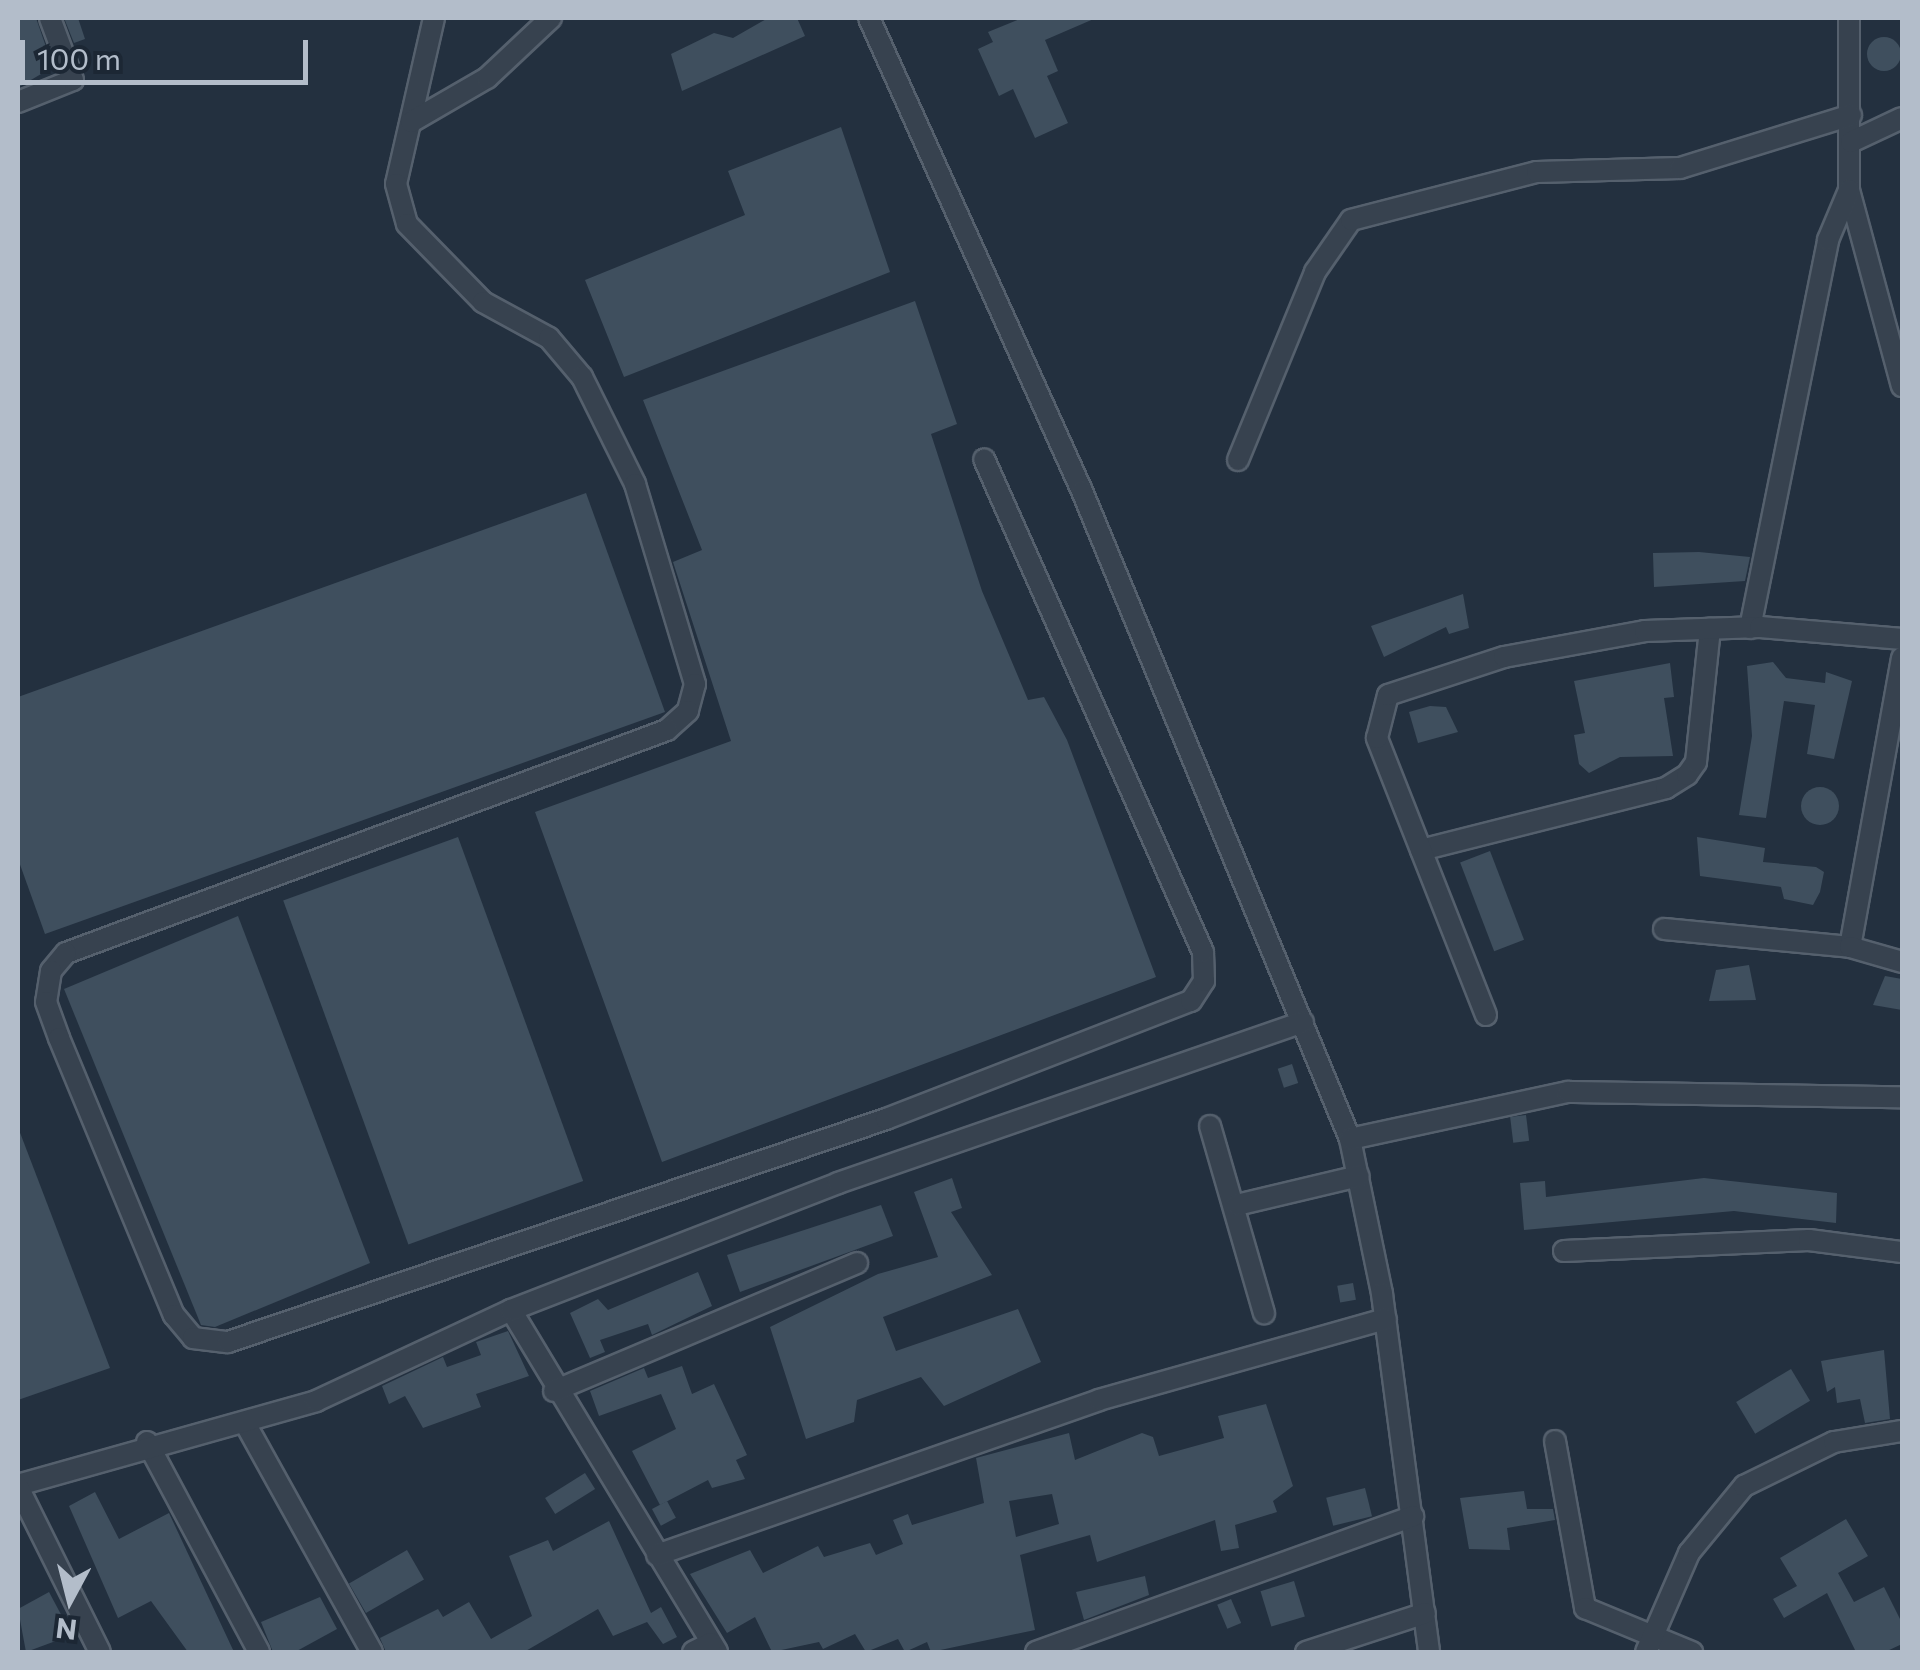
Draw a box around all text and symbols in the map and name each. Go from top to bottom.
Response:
scale bar [25,20,312,82]
text: 100 m [37,39,121,76]
north arrow [20,1550,120,1650]
text: N [54,1612,79,1648]

